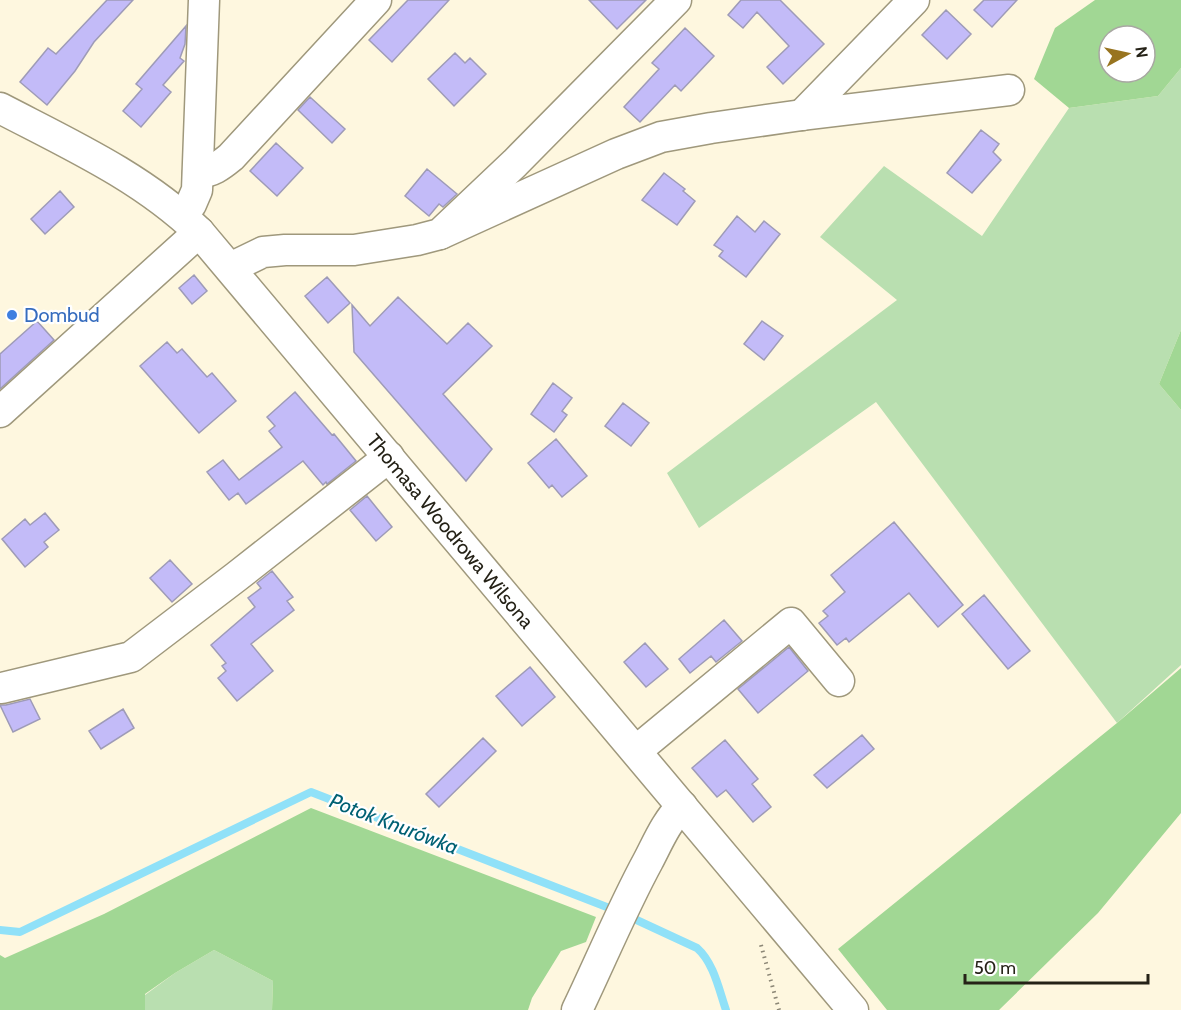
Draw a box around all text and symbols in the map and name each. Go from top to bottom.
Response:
north arrow [1097,24,1157,84]
text: N [1131,45,1152,59]
place label: Dombud [24,303,100,327]
marker: Dombud [5,308,19,322]
street label: Thomasa Woodrowa Wilsona [362,429,539,633]
water label: Potok Knurówka [326,788,462,860]
scale bar [965,947,1148,985]
text: 50 m [974,957,1016,979]

